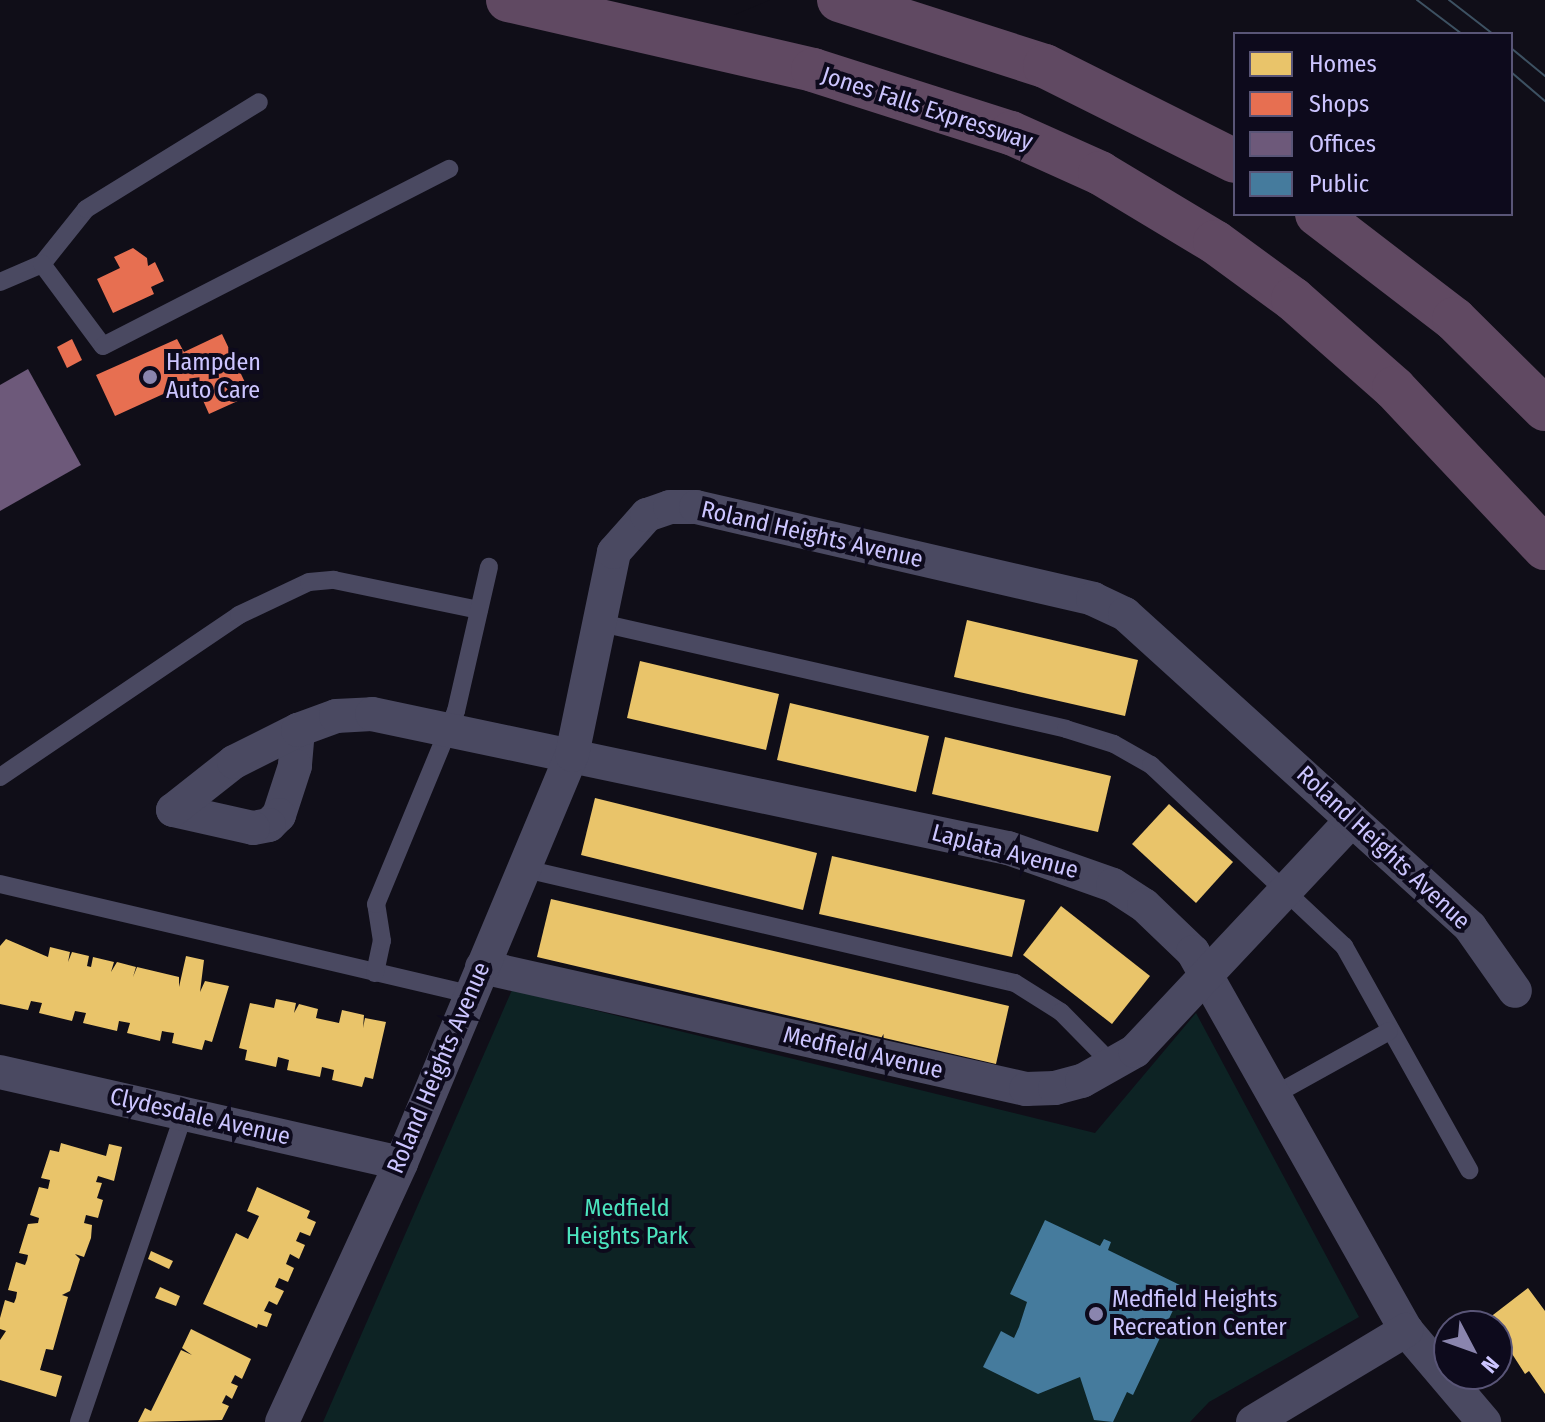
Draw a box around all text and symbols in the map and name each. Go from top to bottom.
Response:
legend [1233,32,1513,216]
text: Homes [1309,50,1377,78]
street label: Jones Falls Expressway [818,61,1036,157]
text: Shops [1309,90,1369,118]
text: Offices [1309,130,1376,158]
text: Public [1309,170,1369,198]
place label: Hampden Auto Care [166,349,261,405]
marker: Hampden Auto Care [141,368,159,386]
street label: Roland Heights Avenue [698,495,926,575]
street label: Roland Heights Avenue [1290,760,1476,936]
street label: Laplata Avenue [929,819,1081,885]
street label: Roland Heights Avenue [381,958,497,1178]
street label: Medfield Avenue [780,1021,946,1085]
street label: Clydesdale Avenue [107,1082,293,1152]
park label: Medfield Heights Park [566,1195,688,1251]
place label: Medfield Heights Recreation Center [1112,1286,1287,1342]
marker: Medfield Heights Recreation Center [1087,1305,1105,1323]
north arrow [1433,1310,1513,1390]
text: N [1475,1351,1504,1379]

